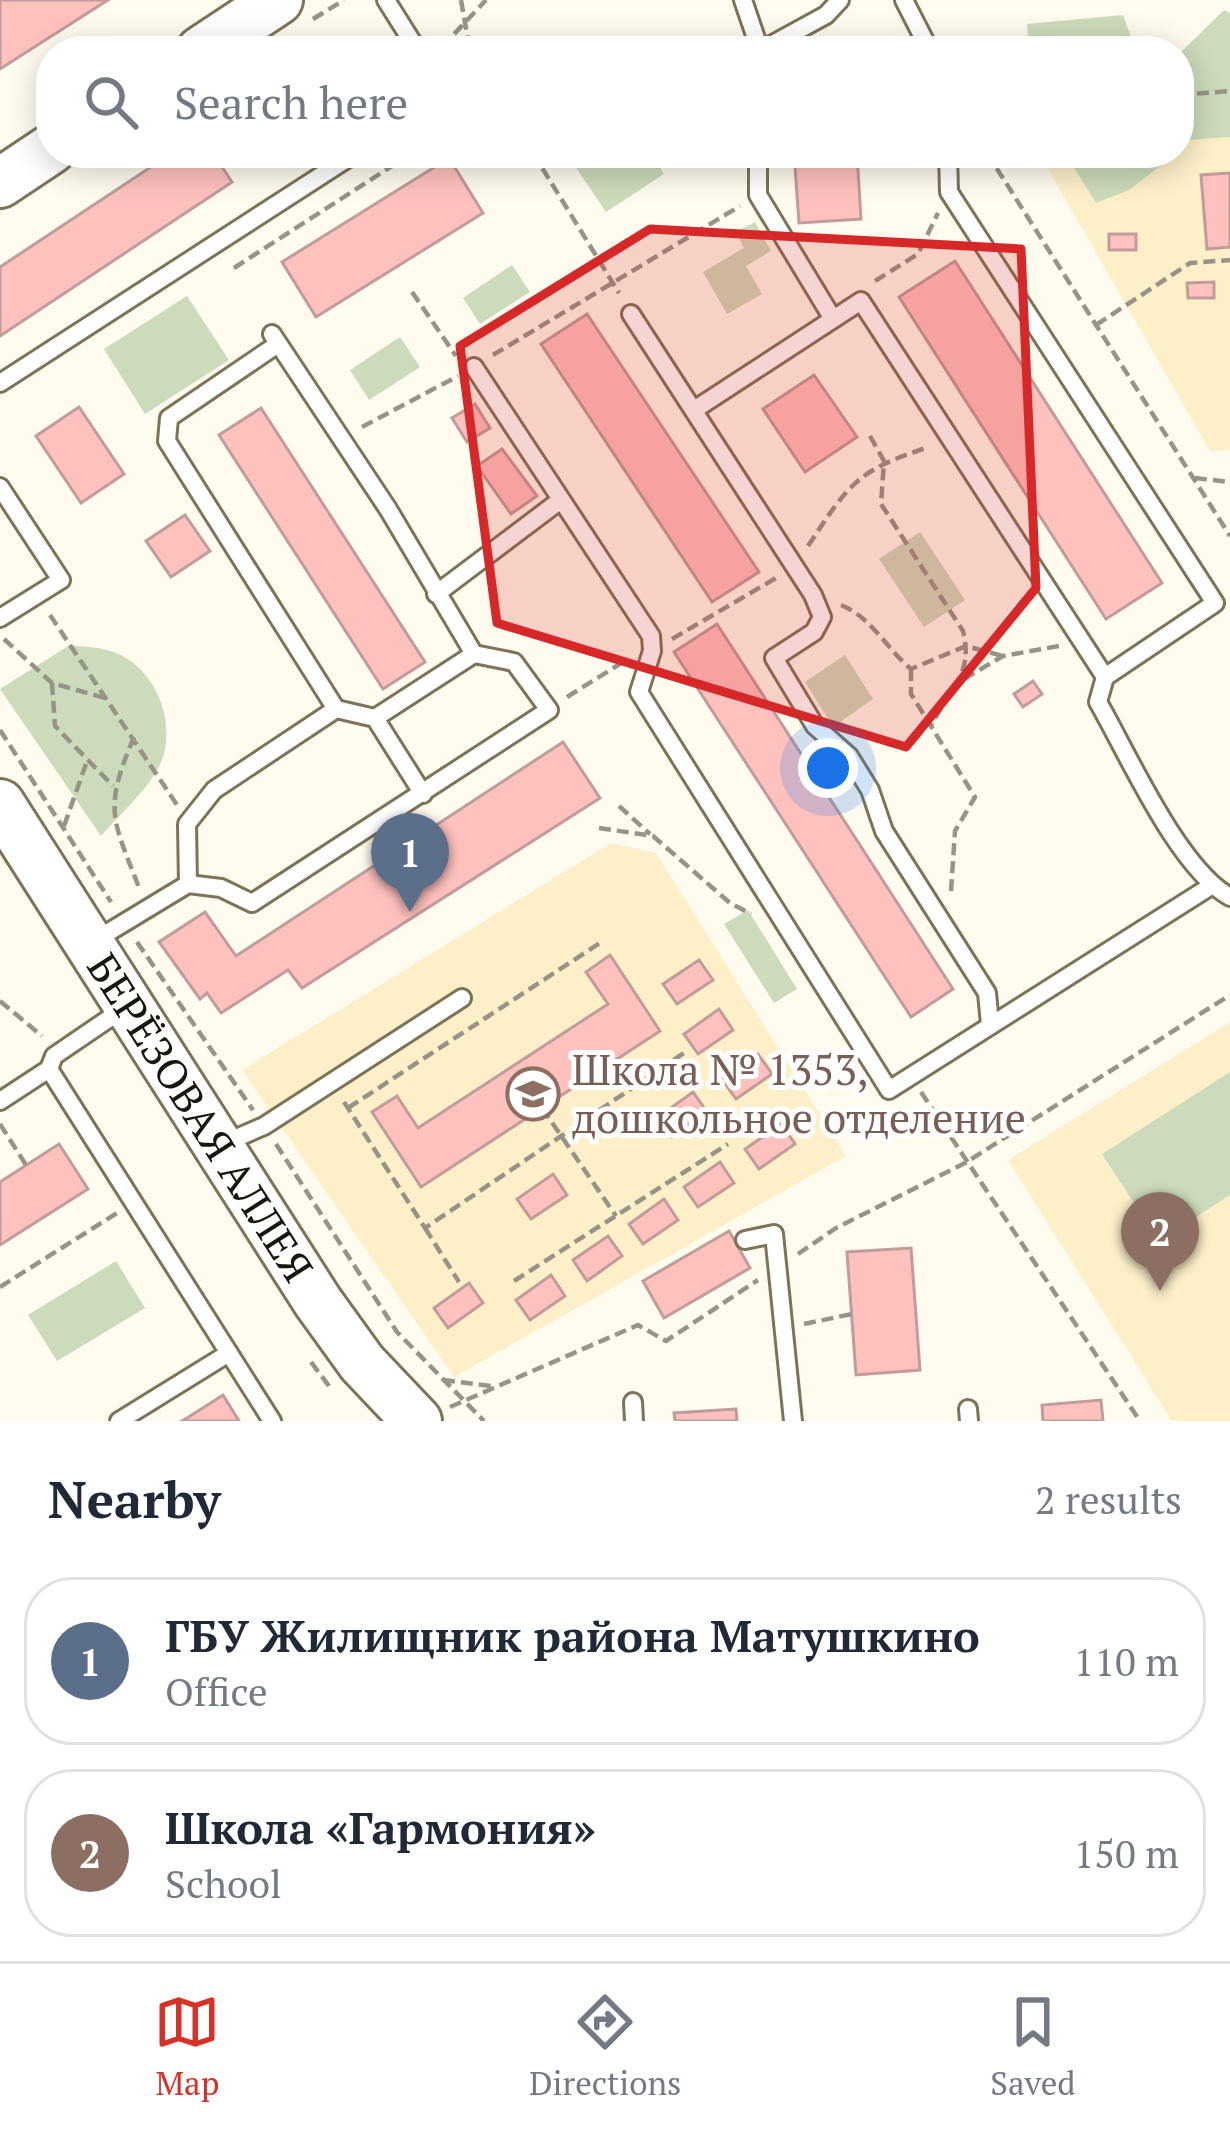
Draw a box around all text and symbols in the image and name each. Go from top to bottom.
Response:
search box [36,36,1194,168]
icon: search [78,69,144,135]
text: Search here [174,72,408,132]
your location [798,738,858,798]
pin: 1 [371,813,449,912]
street label: БЕРЁЗОВАЯ АЛЛЕЯ [75,942,327,1292]
place label: Школа № 1353, дошкольное отделение [572,1041,1026,1145]
school or university icon: Школа № 1353, дошкольное отделение [505,1066,561,1122]
pin: 2 [1121,1192,1199,1291]
text: Nearby [48,1465,221,1533]
text: 2 results [1035,1473,1182,1525]
text: ГБУ Жилищник района Матушкино [165,1605,980,1665]
text: 1 [79,1635,101,1687]
text: 110 m [1074,1635,1179,1687]
text: Office [165,1665,268,1717]
text: Школа «Гармония» [165,1797,596,1857]
text: 2 [79,1827,101,1879]
text: 150 m [1074,1827,1179,1879]
text: School [165,1857,282,1909]
tab: Map [154,1989,220,2104]
tab: Directions [529,1989,681,2104]
tab: Saved [990,1989,1076,2104]

